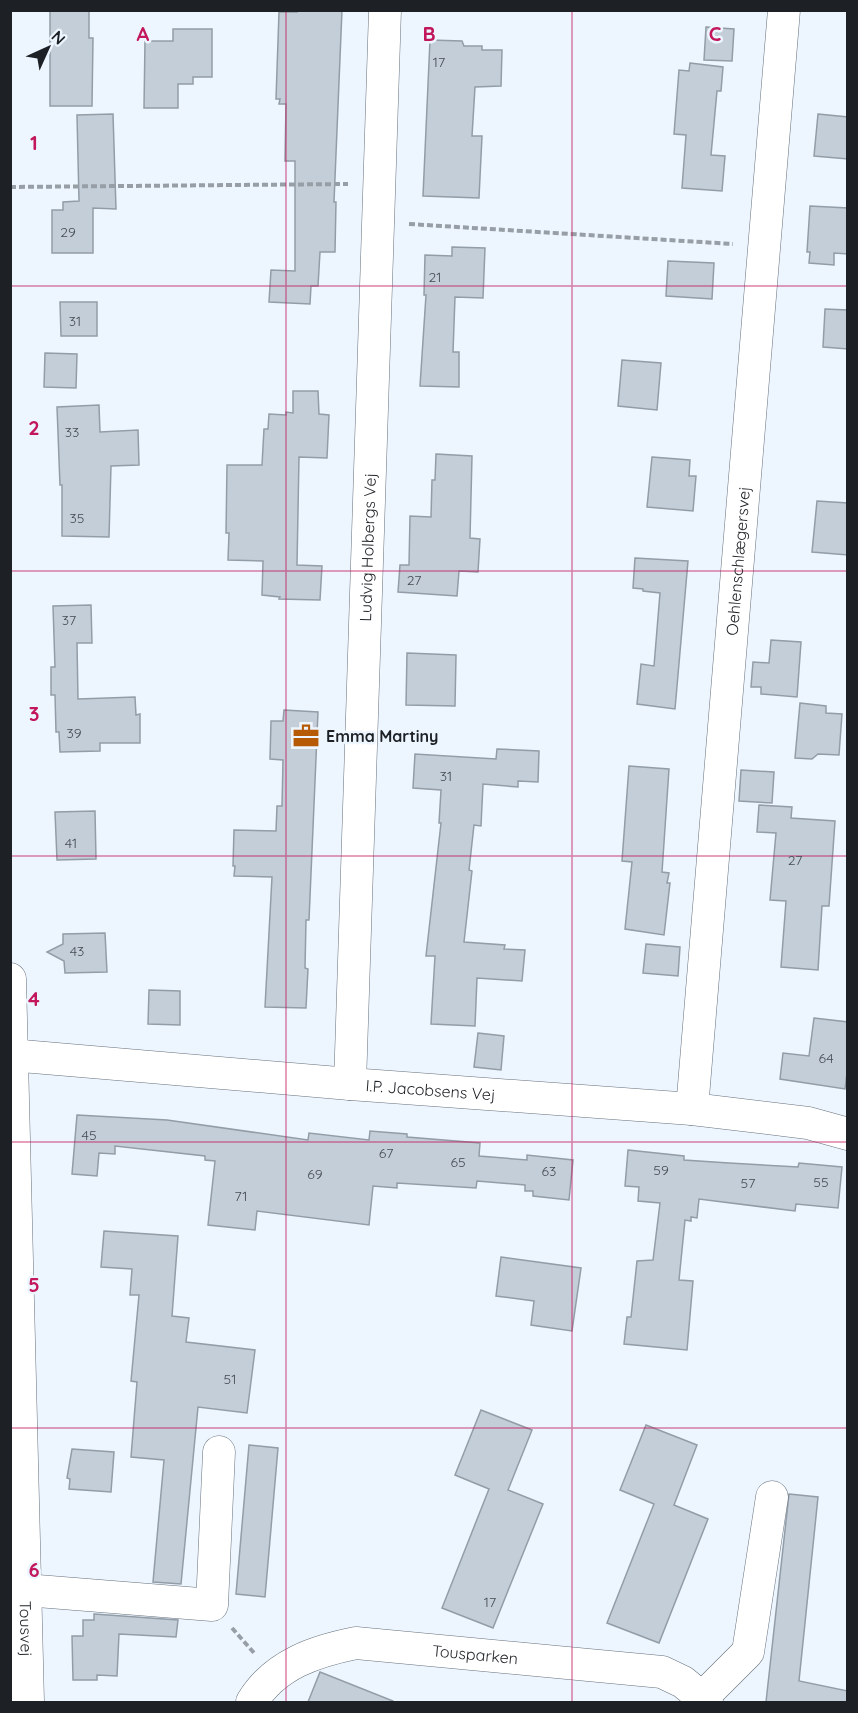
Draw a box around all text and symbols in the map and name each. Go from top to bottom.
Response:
north arrow [18,18,78,78]
text: A [137,21,150,46]
text: B [422,21,436,46]
text: C [709,21,722,46]
text: N [47,26,70,49]
house number: 17 [433,53,445,71]
text: 1 [30,130,38,155]
house number: 29 [60,223,76,241]
house number: 21 [429,268,441,286]
house number: 31 [69,312,81,330]
text: 2 [28,415,40,440]
house number: 33 [65,423,79,441]
street label: Ludvig Holbergs Vej [355,473,380,622]
street label: Oehlenschlægersvej [722,486,754,636]
house number: 35 [70,509,84,527]
house number: 27 [407,571,421,589]
house number: 37 [62,611,76,629]
text: 3 [29,701,39,726]
office icon: Emma Martiny [291,721,321,751]
house number: 39 [66,724,82,742]
place label: Emma Martiny [326,726,438,746]
house number: 31 [440,767,452,785]
house number: 41 [65,834,77,852]
house number: 27 [788,851,802,869]
house number: 43 [70,942,84,960]
text: 4 [28,986,40,1011]
house number: 64 [818,1049,834,1067]
street label: I.P. Jacobsens Vej [365,1075,496,1105]
house number: 45 [81,1126,97,1144]
house number: 67 [379,1144,393,1162]
house number: 65 [450,1153,466,1171]
house number: 59 [653,1161,669,1179]
house number: 63 [542,1162,556,1180]
house number: 69 [307,1165,323,1183]
house number: 55 [813,1173,829,1191]
house number: 57 [741,1174,755,1192]
house number: 71 [234,1187,248,1205]
text: 5 [28,1272,40,1297]
house number: 51 [224,1370,236,1388]
text: 6 [28,1557,40,1582]
house number: 17 [484,1593,496,1611]
street label: Tousvej [15,1601,37,1657]
street label: Tousparken [431,1640,519,1668]

